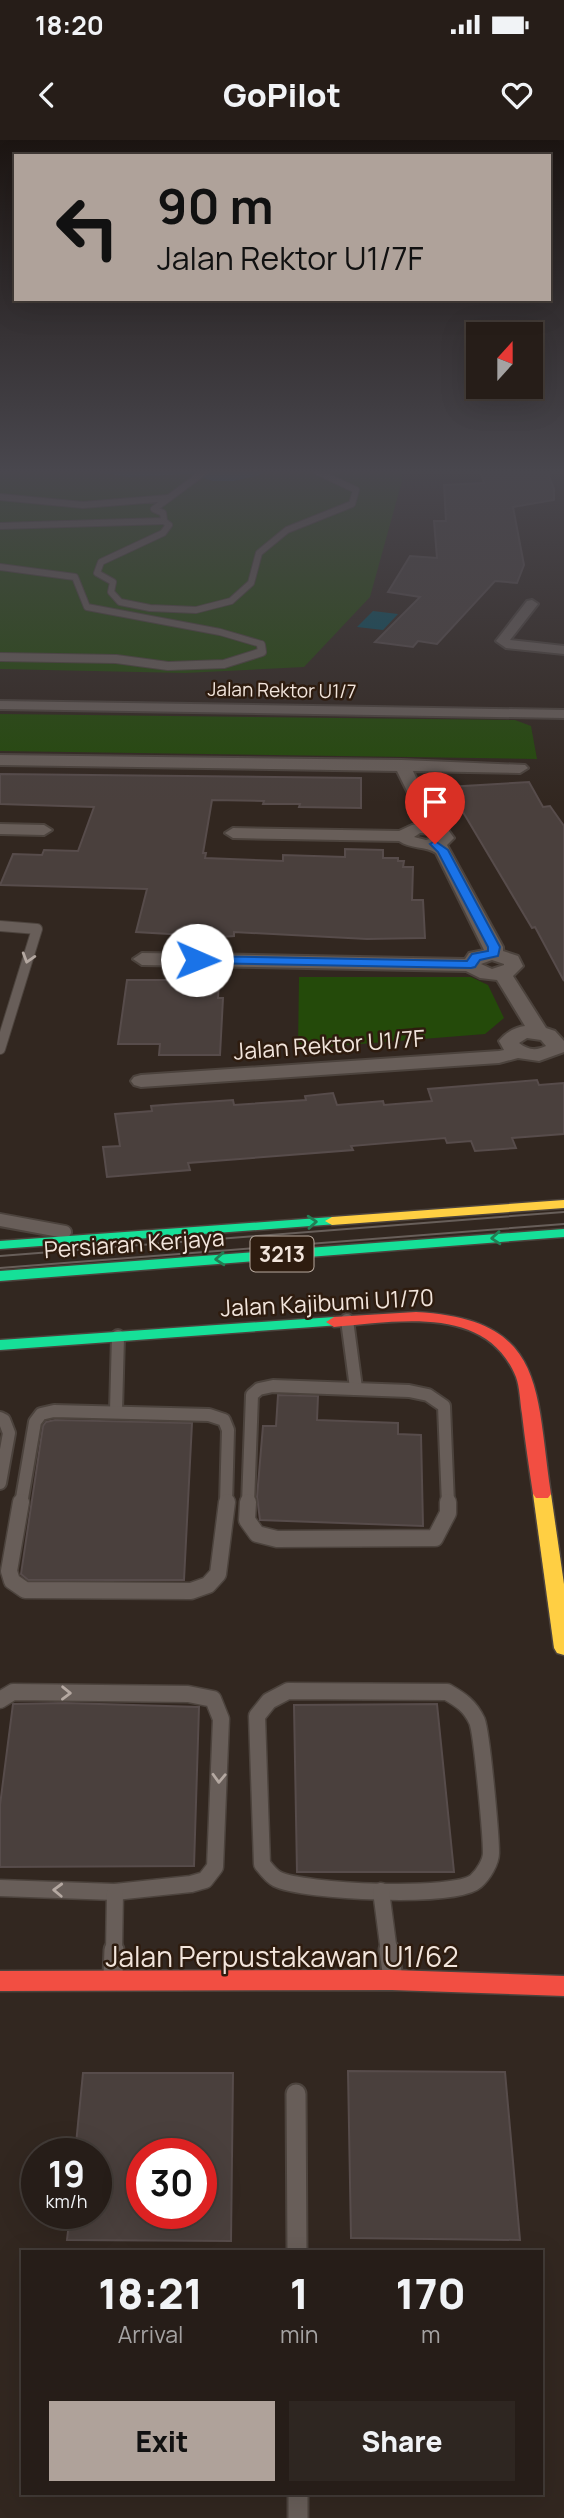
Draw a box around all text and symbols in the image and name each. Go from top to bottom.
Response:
text: 18:20 [35,7,104,43]
text: GoPilot [223,73,341,117]
icon: back [28,76,66,114]
icon: heart [498,76,536,114]
text: 90 m [157,172,274,239]
icon: left [42,182,133,273]
text: Jalan Rektor U1/7F [157,236,424,280]
north arrow [466,322,542,399]
map controls [466,322,543,399]
street label: Jalan Rektor U1/7 [207,676,357,704]
pin [405,772,465,844]
icon: arrive [416,783,454,821]
position arrow [160,923,234,997]
one-way arrow [22,952,37,964]
street label: Jalan Rektor U1/7F [232,1021,426,1067]
one-way arrow [307,1215,318,1230]
street label: Persiaran Kerjaya [43,1221,225,1265]
one-way arrow [490,1230,501,1245]
road number: 3213 [250,1236,314,1272]
one-way arrow [214,1251,225,1266]
street label: Jalan Kajibumi U1/70 [219,1280,435,1324]
one-way arrow [61,1685,72,1701]
one-way arrow [211,1772,226,1783]
one-way arrow [52,1882,63,1897]
street label: Jalan Perpustakawan U1/62 [106,1937,458,1975]
speed limit sign: 30 [126,2138,217,2229]
text: 19 [48,2150,85,2198]
text: km/h [46,2189,87,2213]
text: 18:21 [98,2264,203,2322]
text: 1 [290,2264,309,2322]
text: 170 [396,2264,466,2322]
text: Arrival [118,2318,183,2350]
text: min [280,2318,318,2350]
text: m [421,2318,440,2350]
button: Exit [49,2401,275,2481]
button: Share [289,2401,515,2481]

